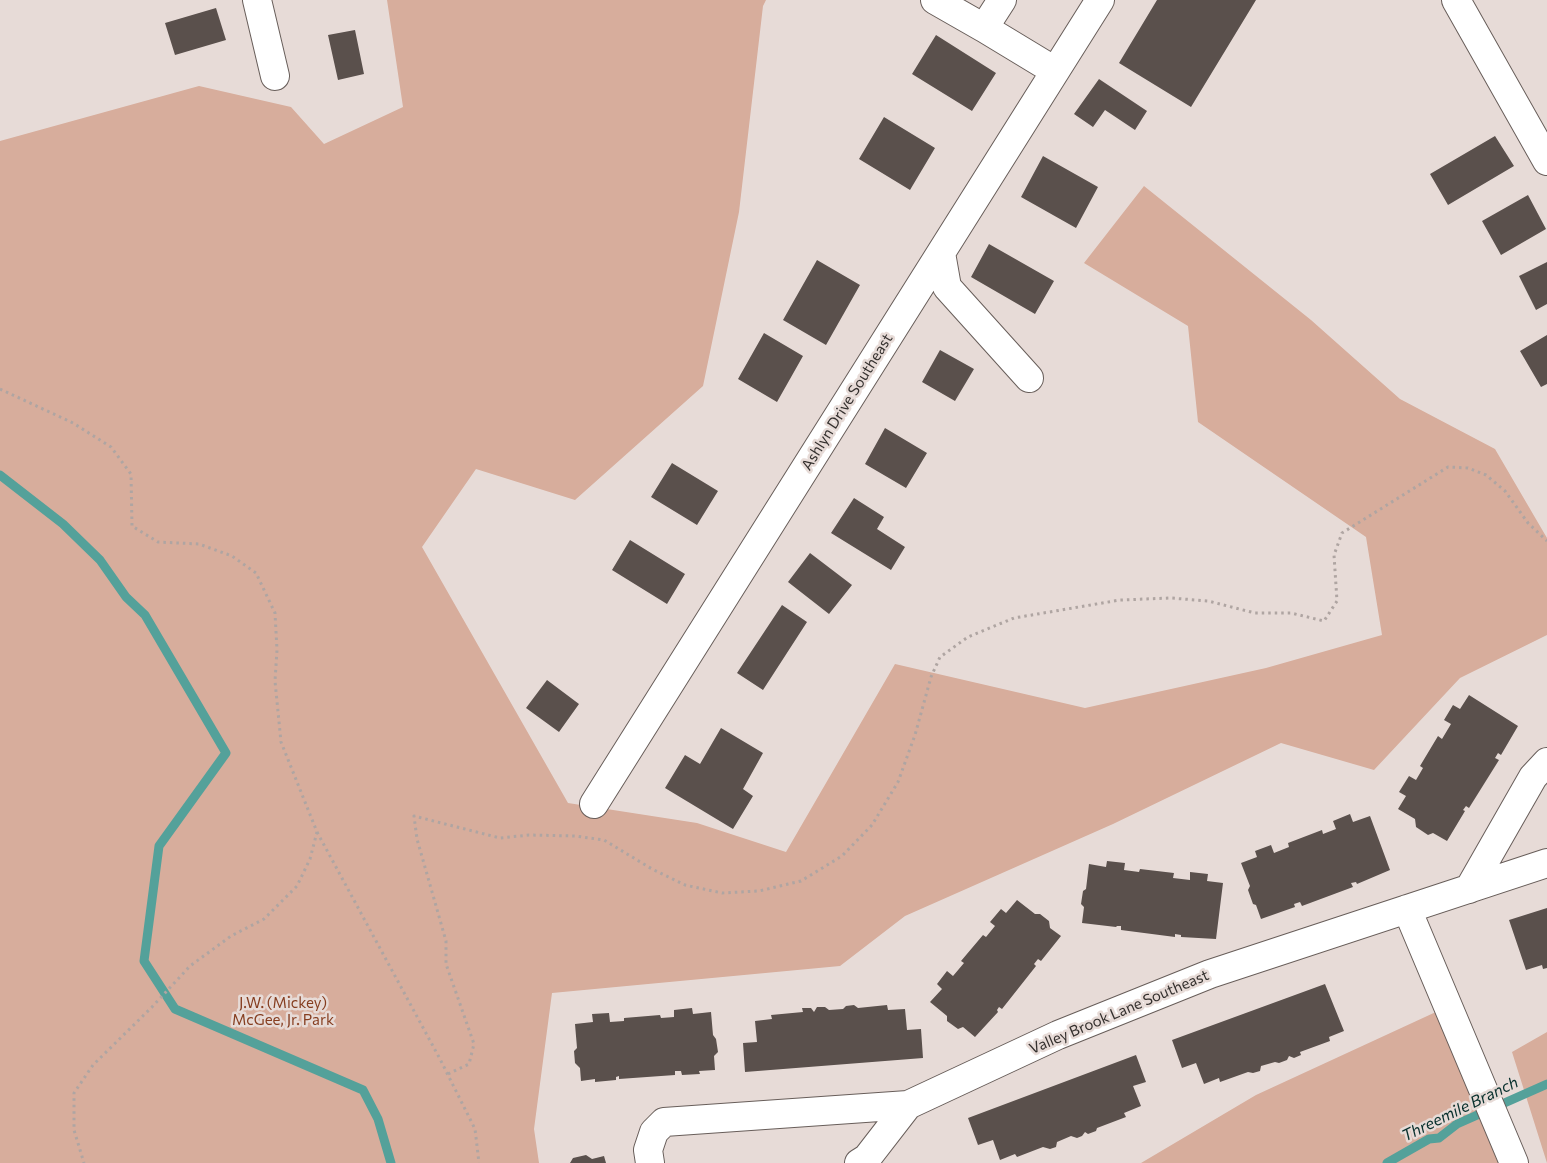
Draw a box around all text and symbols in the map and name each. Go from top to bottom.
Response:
street label: Ashlyn Drive Southeast [798,330,896,474]
street label: Valley Brook Lane Southeast [1027,966,1211,1058]
park label: J.W. (Mickey) McGee, Jr. Park [232,994,334,1029]
water label: Threemile Branch [1399,1072,1521,1146]

